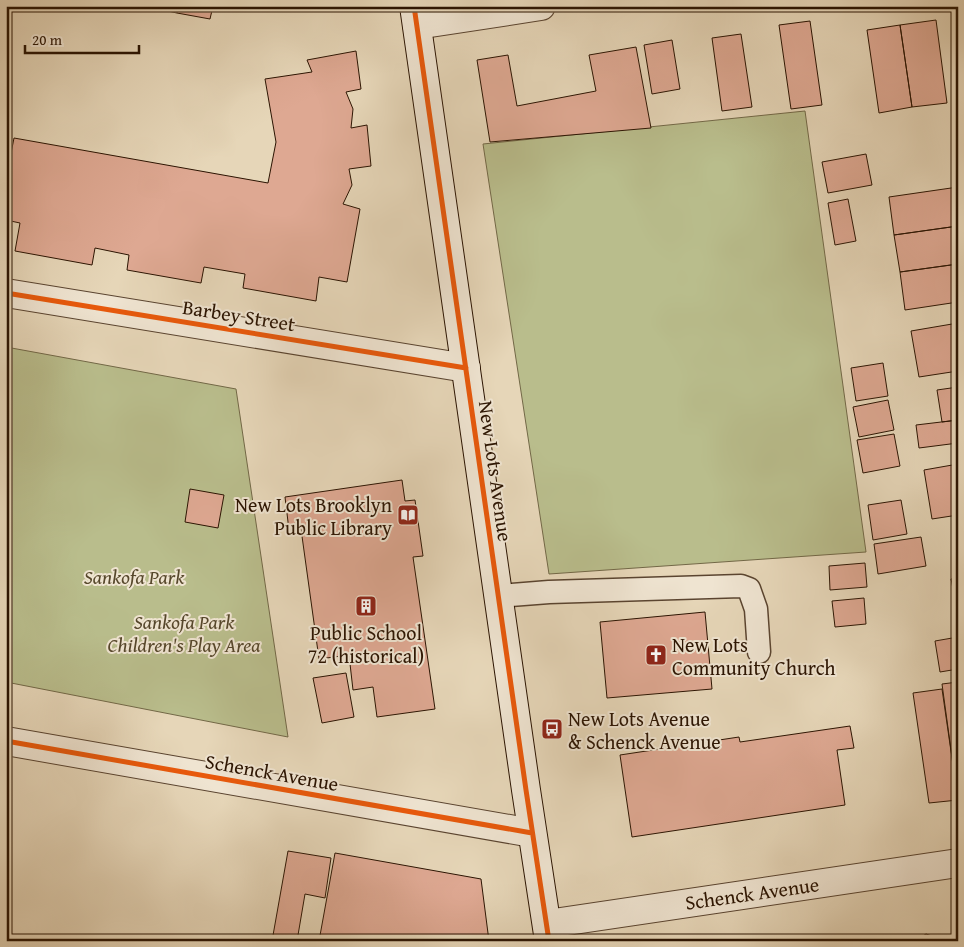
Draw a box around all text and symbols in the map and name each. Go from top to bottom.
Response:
scale bar [25,22,139,54]
text: 20 m [32,29,63,50]
street label: Barbey Street [181,292,297,338]
street label: New Lots Avenue [472,399,520,543]
place label: New Lots Brooklyn Public Library [235,490,392,542]
library icon: New Lots Brooklyn Public Library [396,503,420,527]
park label: Sankofa Park [84,562,185,591]
building icon: Public School 72 (historical) [354,594,378,618]
park label: Sankofa Park Children's Play Area [108,607,261,659]
place label: Public School 72 (historical) [308,618,424,670]
place label: New Lots Community Church [672,630,836,682]
church icon: New Lots Community Church [644,643,668,667]
place label: New Lots Avenue & Schenck Avenue [568,704,721,756]
bus stop icon: New Lots Avenue & Schenck Avenue [540,717,564,741]
street label: Schenck Avenue [203,746,341,798]
street label: Schenck Avenue [683,869,821,917]

